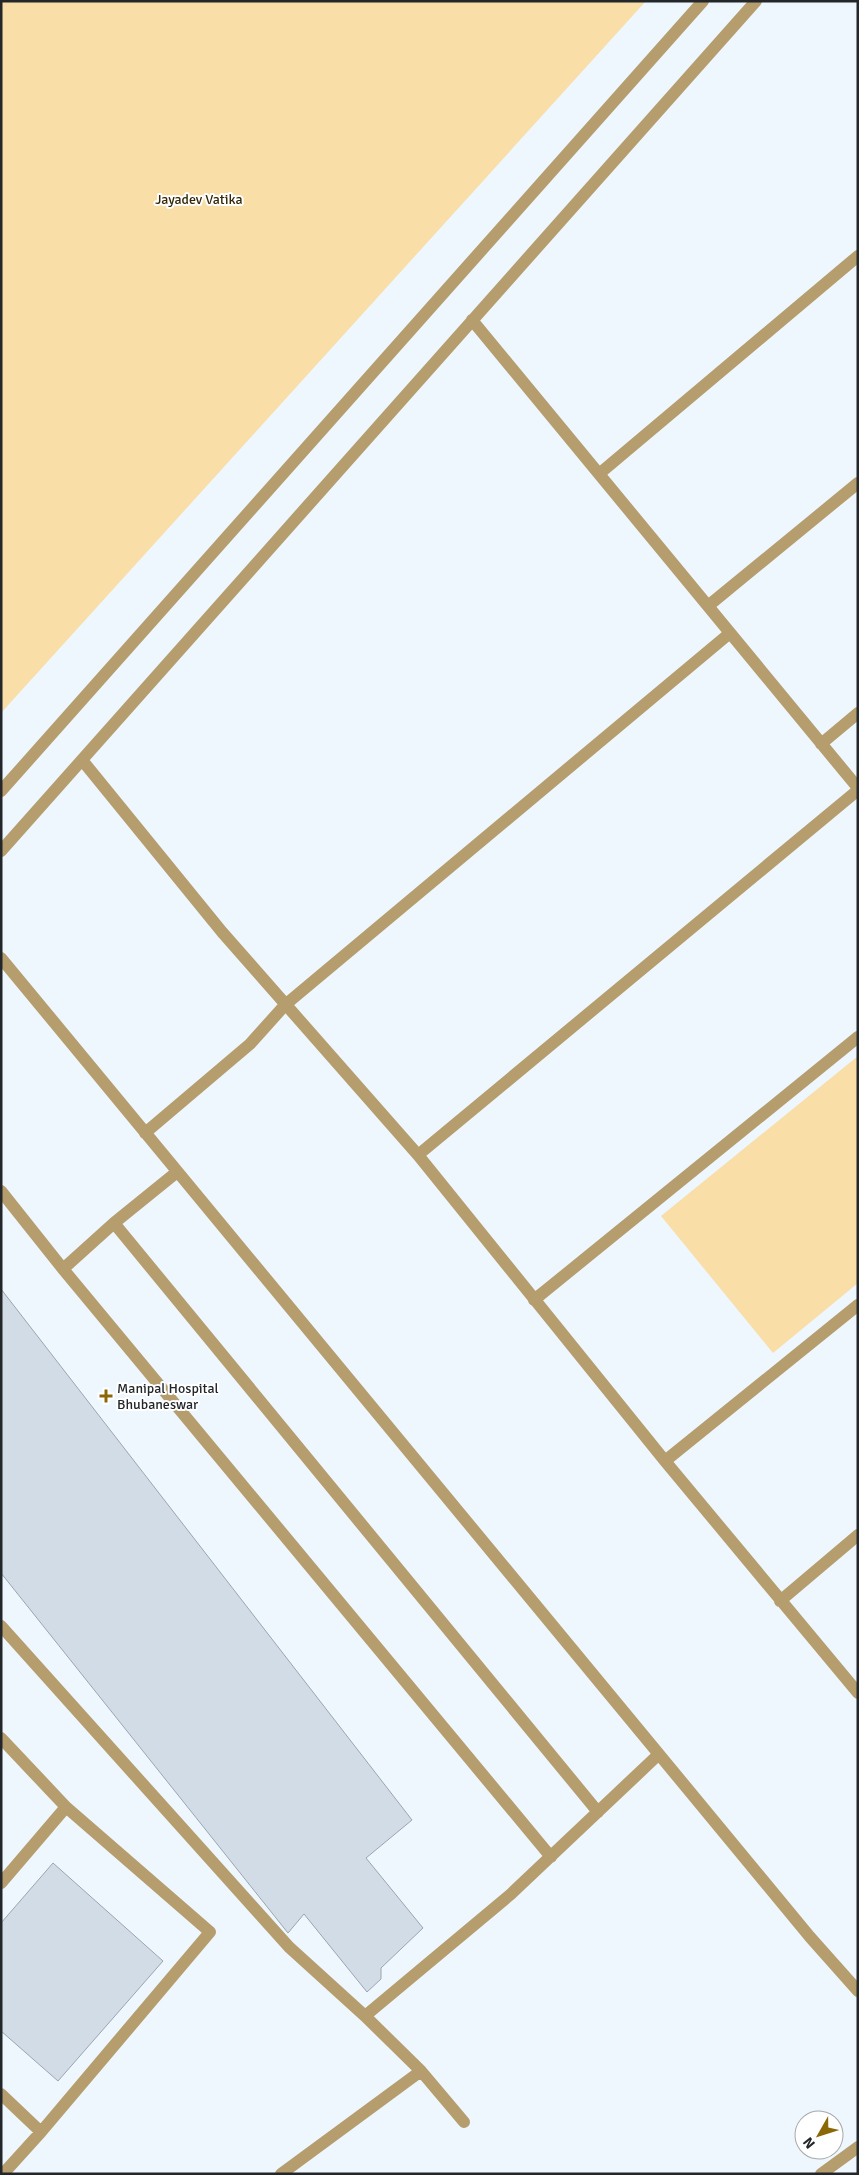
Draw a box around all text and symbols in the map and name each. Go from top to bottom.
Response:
park label: Jayadev Vatika [155,191,243,208]
place label: Manipal Hospital Bhubaneswar [117,1380,219,1413]
marker: Manipal Hospital Bhubaneswar [99,1389,113,1403]
north arrow [794,2110,844,2160]
text: N [800,2134,819,2152]

